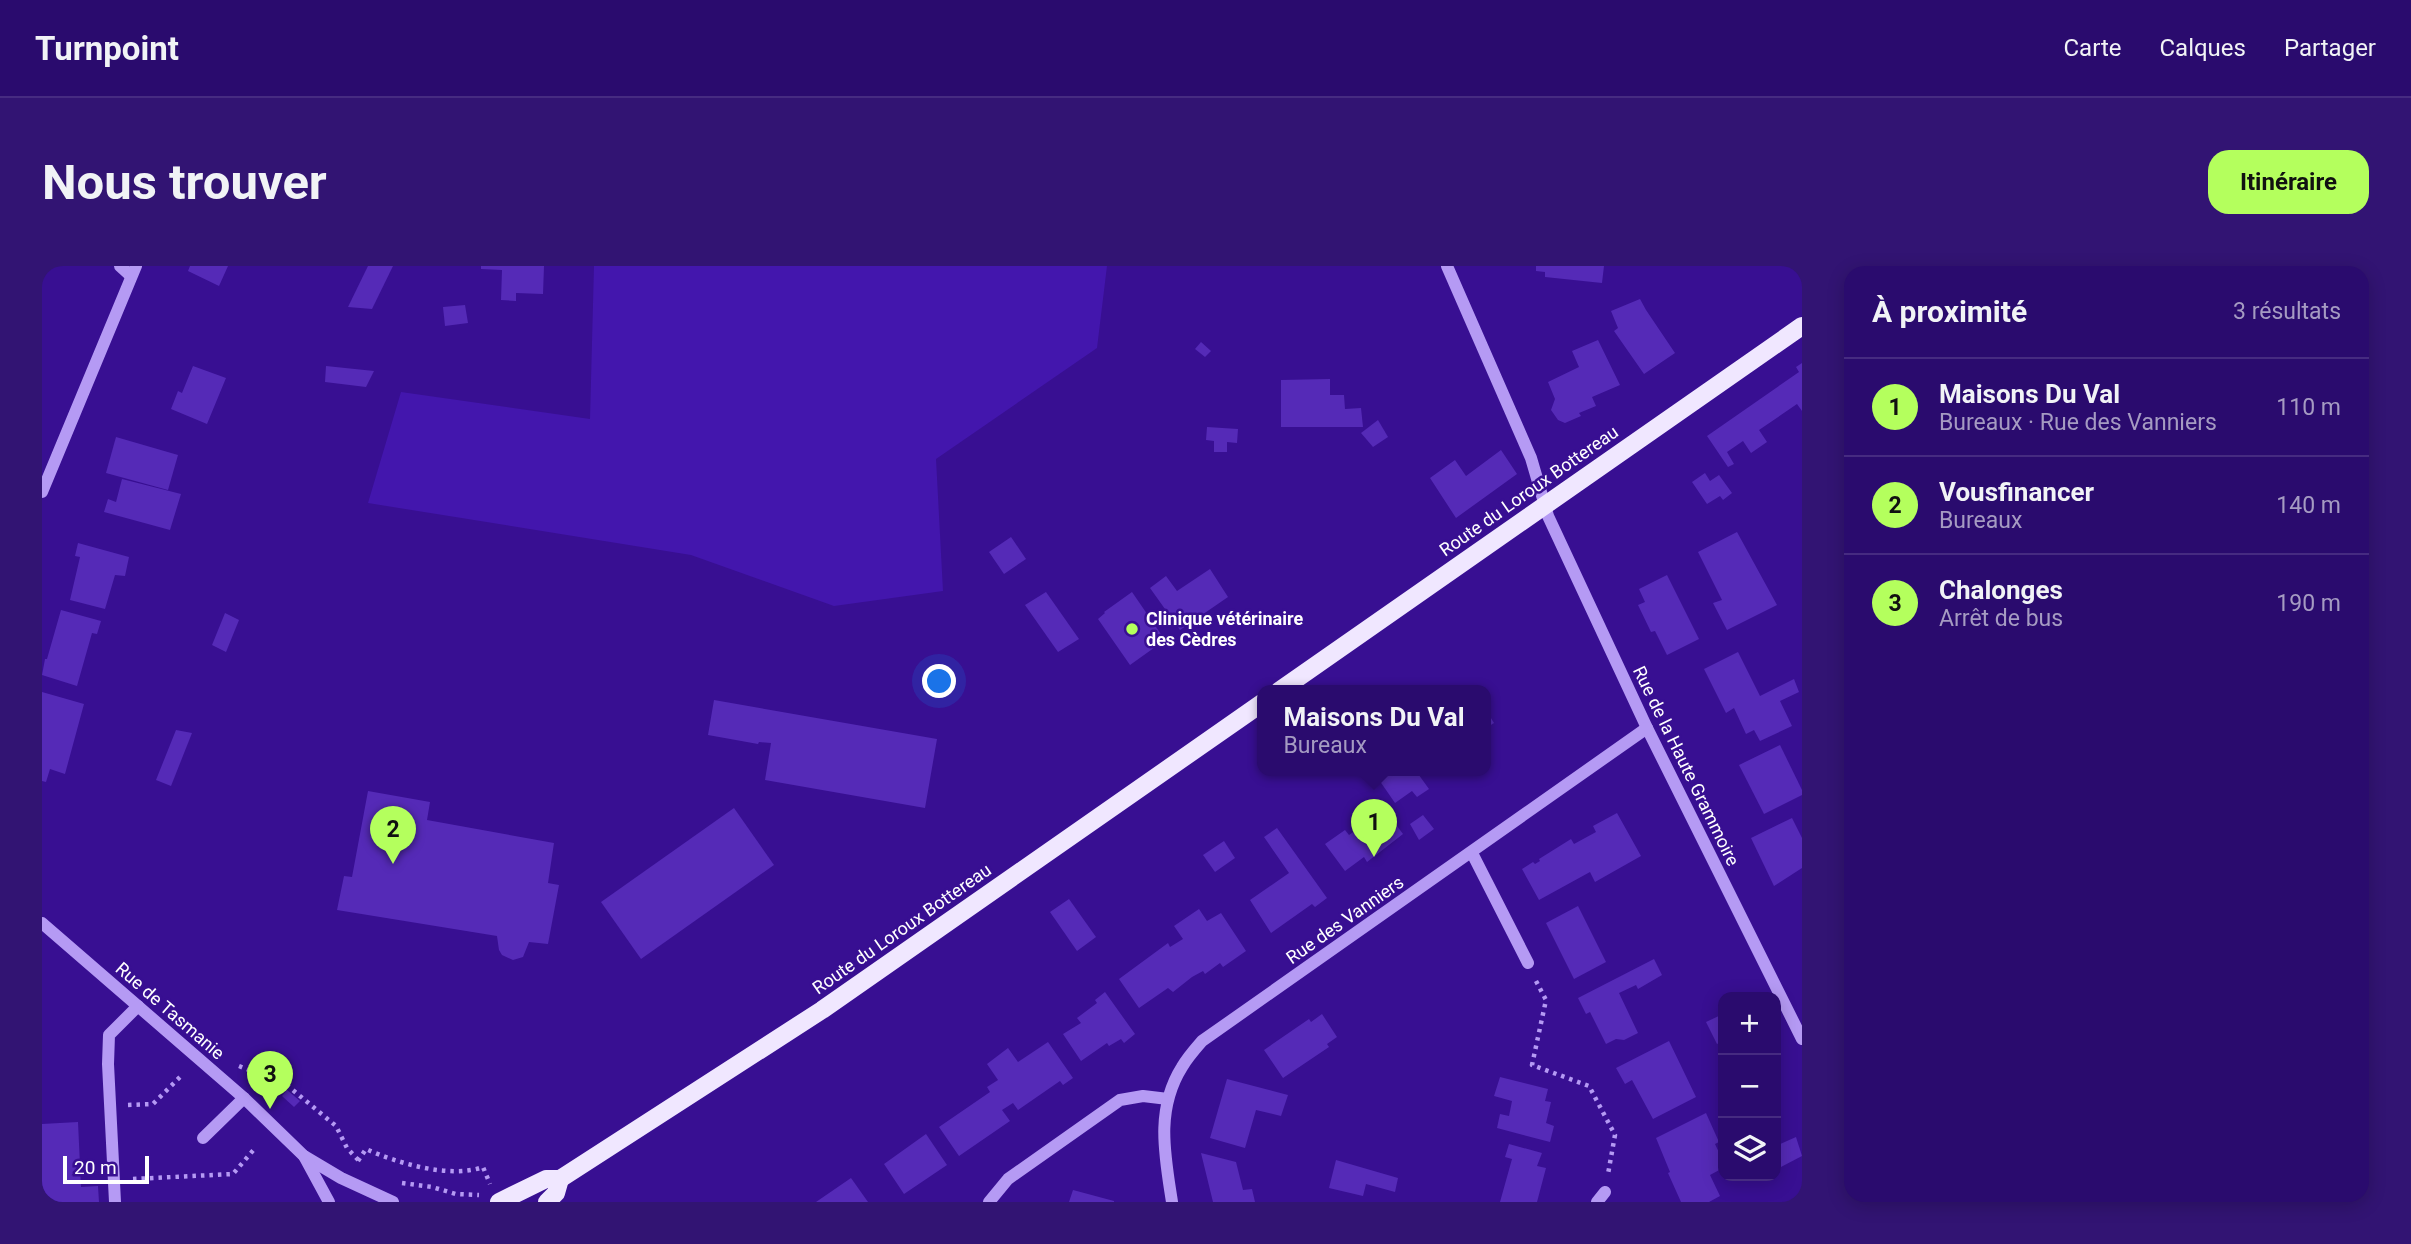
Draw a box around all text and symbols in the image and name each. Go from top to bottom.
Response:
text: Turnpoint [35,29,179,68]
text: Carte [2063,34,2121,62]
text: Calques [2159,34,2246,62]
text: Partager [2284,34,2376,62]
button: Itinéraire [2208,150,2369,214]
text: Nous trouver [42,154,327,211]
text: À proximité [1872,294,2027,329]
text: 3 résultats [2233,298,2341,325]
text: Maisons Du Val [1939,379,2120,409]
text: 1 [1888,394,1902,421]
text: 110 m [2276,394,2341,421]
text: Bureaux · Rue des Vanniers [1939,409,2217,436]
street label: Route du Loroux Bottereau [1435,421,1622,560]
text: Vousfinancer [1939,477,2094,507]
text: 2 [1888,492,1902,519]
text: 140 m [2276,492,2341,519]
text: Bureaux [1939,507,2022,534]
text: Chalonges [1939,575,2063,605]
text: 3 [1888,590,1902,617]
text: 190 m [2276,590,2341,617]
text: Arrêt de bus [1939,605,2063,632]
place label: Clinique vétérinaire des Cèdres [1146,608,1303,650]
marker: Clinique vétérinaire des Cèdres [1124,621,1140,637]
street label: Rue de la Haute Grammoire [1629,662,1744,869]
your location [922,664,956,698]
popup [1257,685,1491,776]
text: Maisons Du Val [1283,702,1465,732]
text: Bureaux [1283,732,1367,759]
pin: 1 [1351,799,1397,857]
pin: 2 [370,806,416,864]
street label: Route du Loroux Bottereau [808,859,995,998]
street label: Rue des Vanniers [1282,871,1407,968]
street label: Rue de Tasmanie [112,958,229,1064]
map controls [1718,992,1781,1181]
button: + [1718,992,1781,1055]
pin: 3 [247,1051,293,1109]
button: − [1718,1055,1781,1118]
button: layers [1718,1118,1781,1181]
scale bar [63,1153,149,1185]
text: 20 m [74,1156,117,1179]

